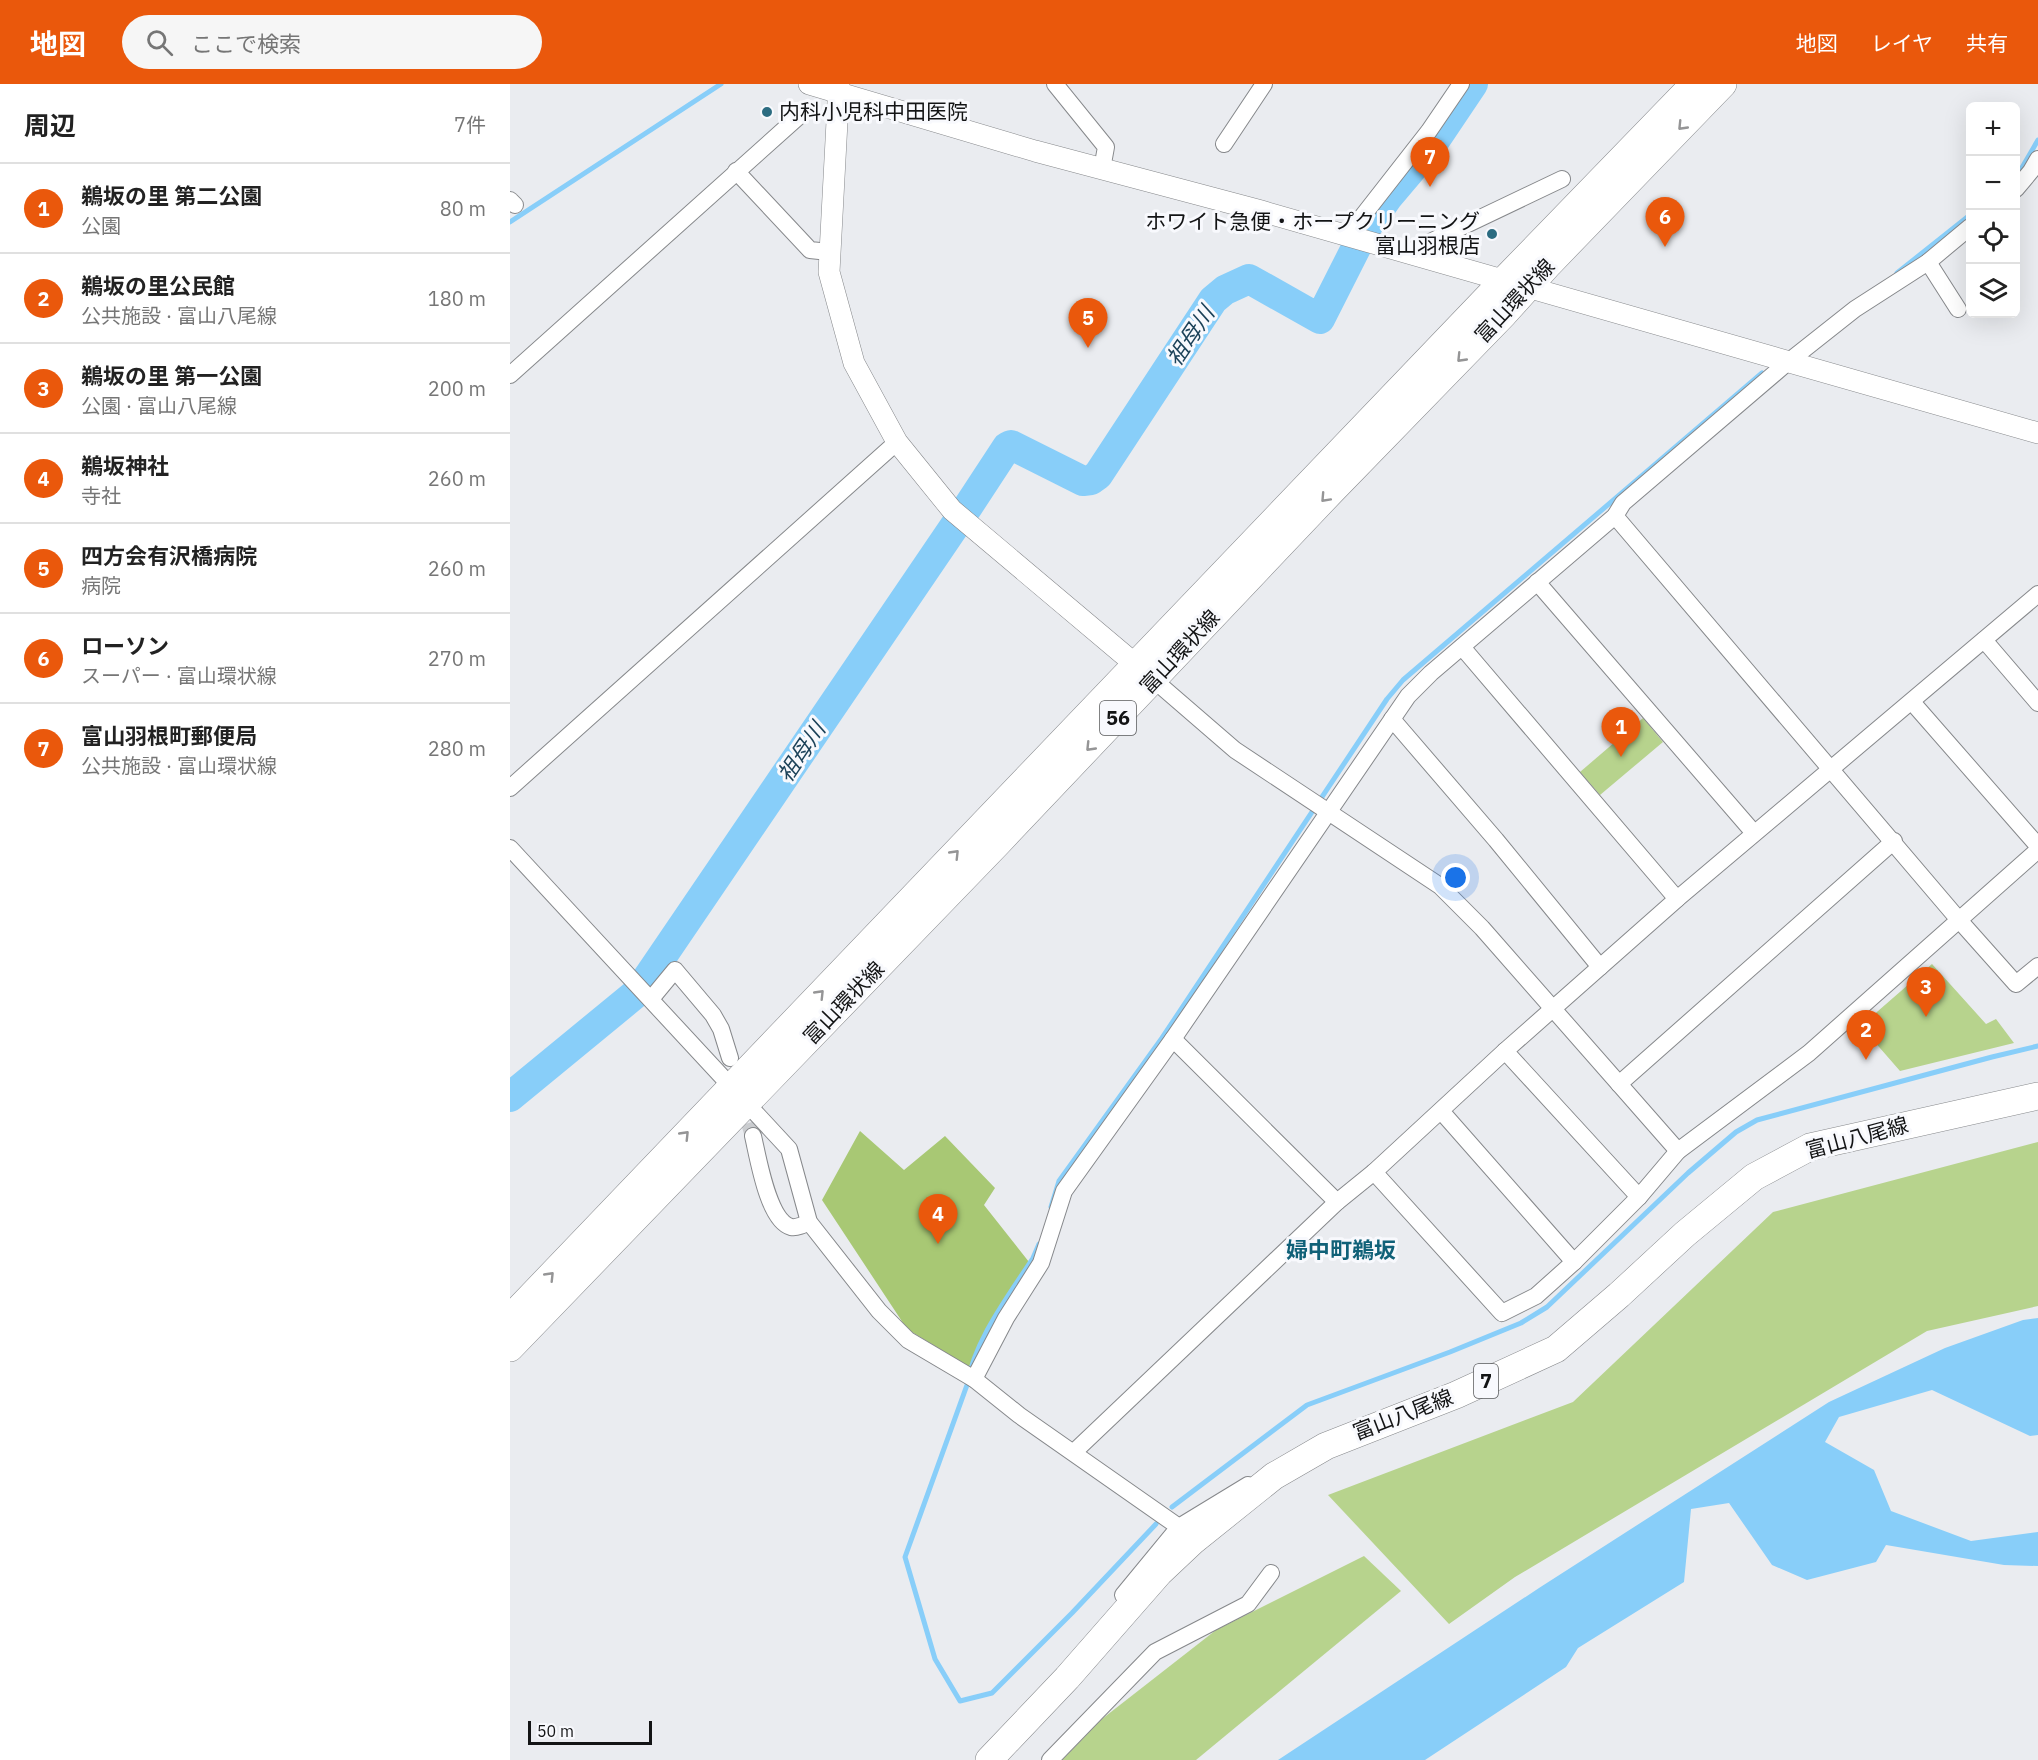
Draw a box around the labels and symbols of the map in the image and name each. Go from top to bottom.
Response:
place label: 内科小児科中田医院 [779,97,968,125]
marker: 内科小児科中田医院 [760,105,774,119]
one-way arrow [1679,119,1690,130]
pin: 7 [1410,138,1450,187]
pin: 6 [1646,198,1684,247]
place label: ホワイト急便・ホープクリーニング 富山羽根店 [1145,207,1480,259]
marker: ホワイト急便・ホープクリーニング 富山羽根店 [1485,227,1499,241]
street label: 富山環状線 [1468,252,1560,348]
pin: 5 [1068,298,1108,348]
water label: 祖母川 [1159,299,1221,371]
one-way arrow [1457,352,1468,362]
one-way arrow [1321,491,1332,502]
street label: 富山環状線 [1133,603,1225,699]
road number: 56 [1100,701,1136,735]
pin: 1 [1602,708,1640,757]
water label: 祖母川 [770,715,832,787]
one-way arrow [1086,740,1097,750]
one-way arrow [948,850,959,861]
your location [1441,863,1470,892]
street label: 富山環状線 [797,955,890,1050]
pin: 3 [1906,968,1946,1017]
one-way arrow [813,991,824,1002]
pin: 2 [1846,1010,1886,1060]
street label: 富山八尾線 [1802,1110,1911,1164]
one-way arrow [678,1131,689,1142]
pin: 4 [918,1194,958,1244]
district label: 婦中町鵜坂 [1286,1235,1396,1264]
one-way arrow [543,1272,554,1283]
road number: 7 [1474,1364,1498,1398]
street label: 富山八尾線 [1349,1382,1457,1446]
scale bar [528,1718,652,1746]

